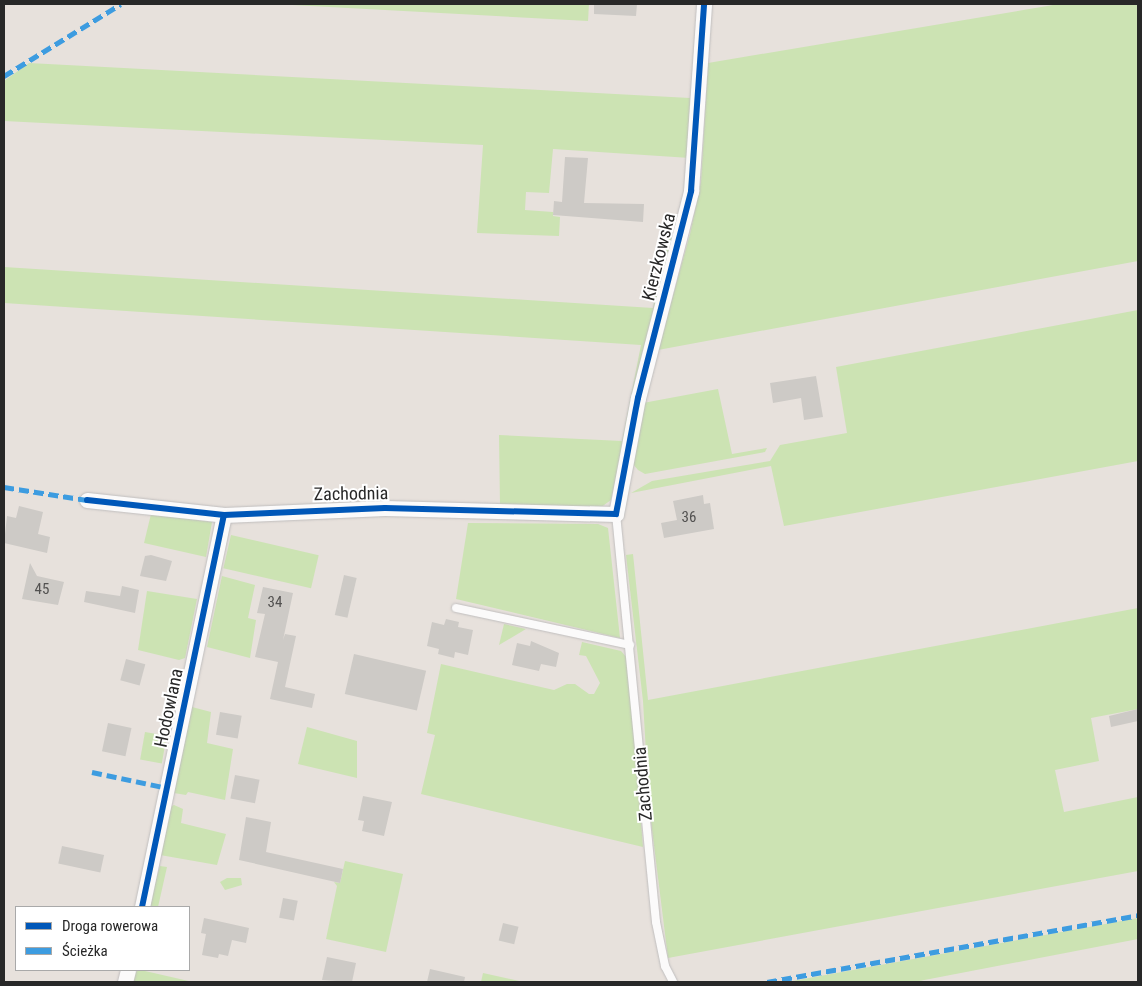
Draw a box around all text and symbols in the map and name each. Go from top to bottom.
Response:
street label: Kierzkowska [638,211,680,303]
street label: Zachodnia [314,483,388,505]
house number: 36 [682,509,696,527]
house number: 45 [35,581,49,599]
house number: 34 [268,594,282,612]
street label: Hodowlana [150,667,188,749]
street label: Zachodnia [629,746,657,822]
legend [15,906,190,971]
text: Droga rowerowa [62,917,158,935]
text: Ścieżka [62,942,108,960]

